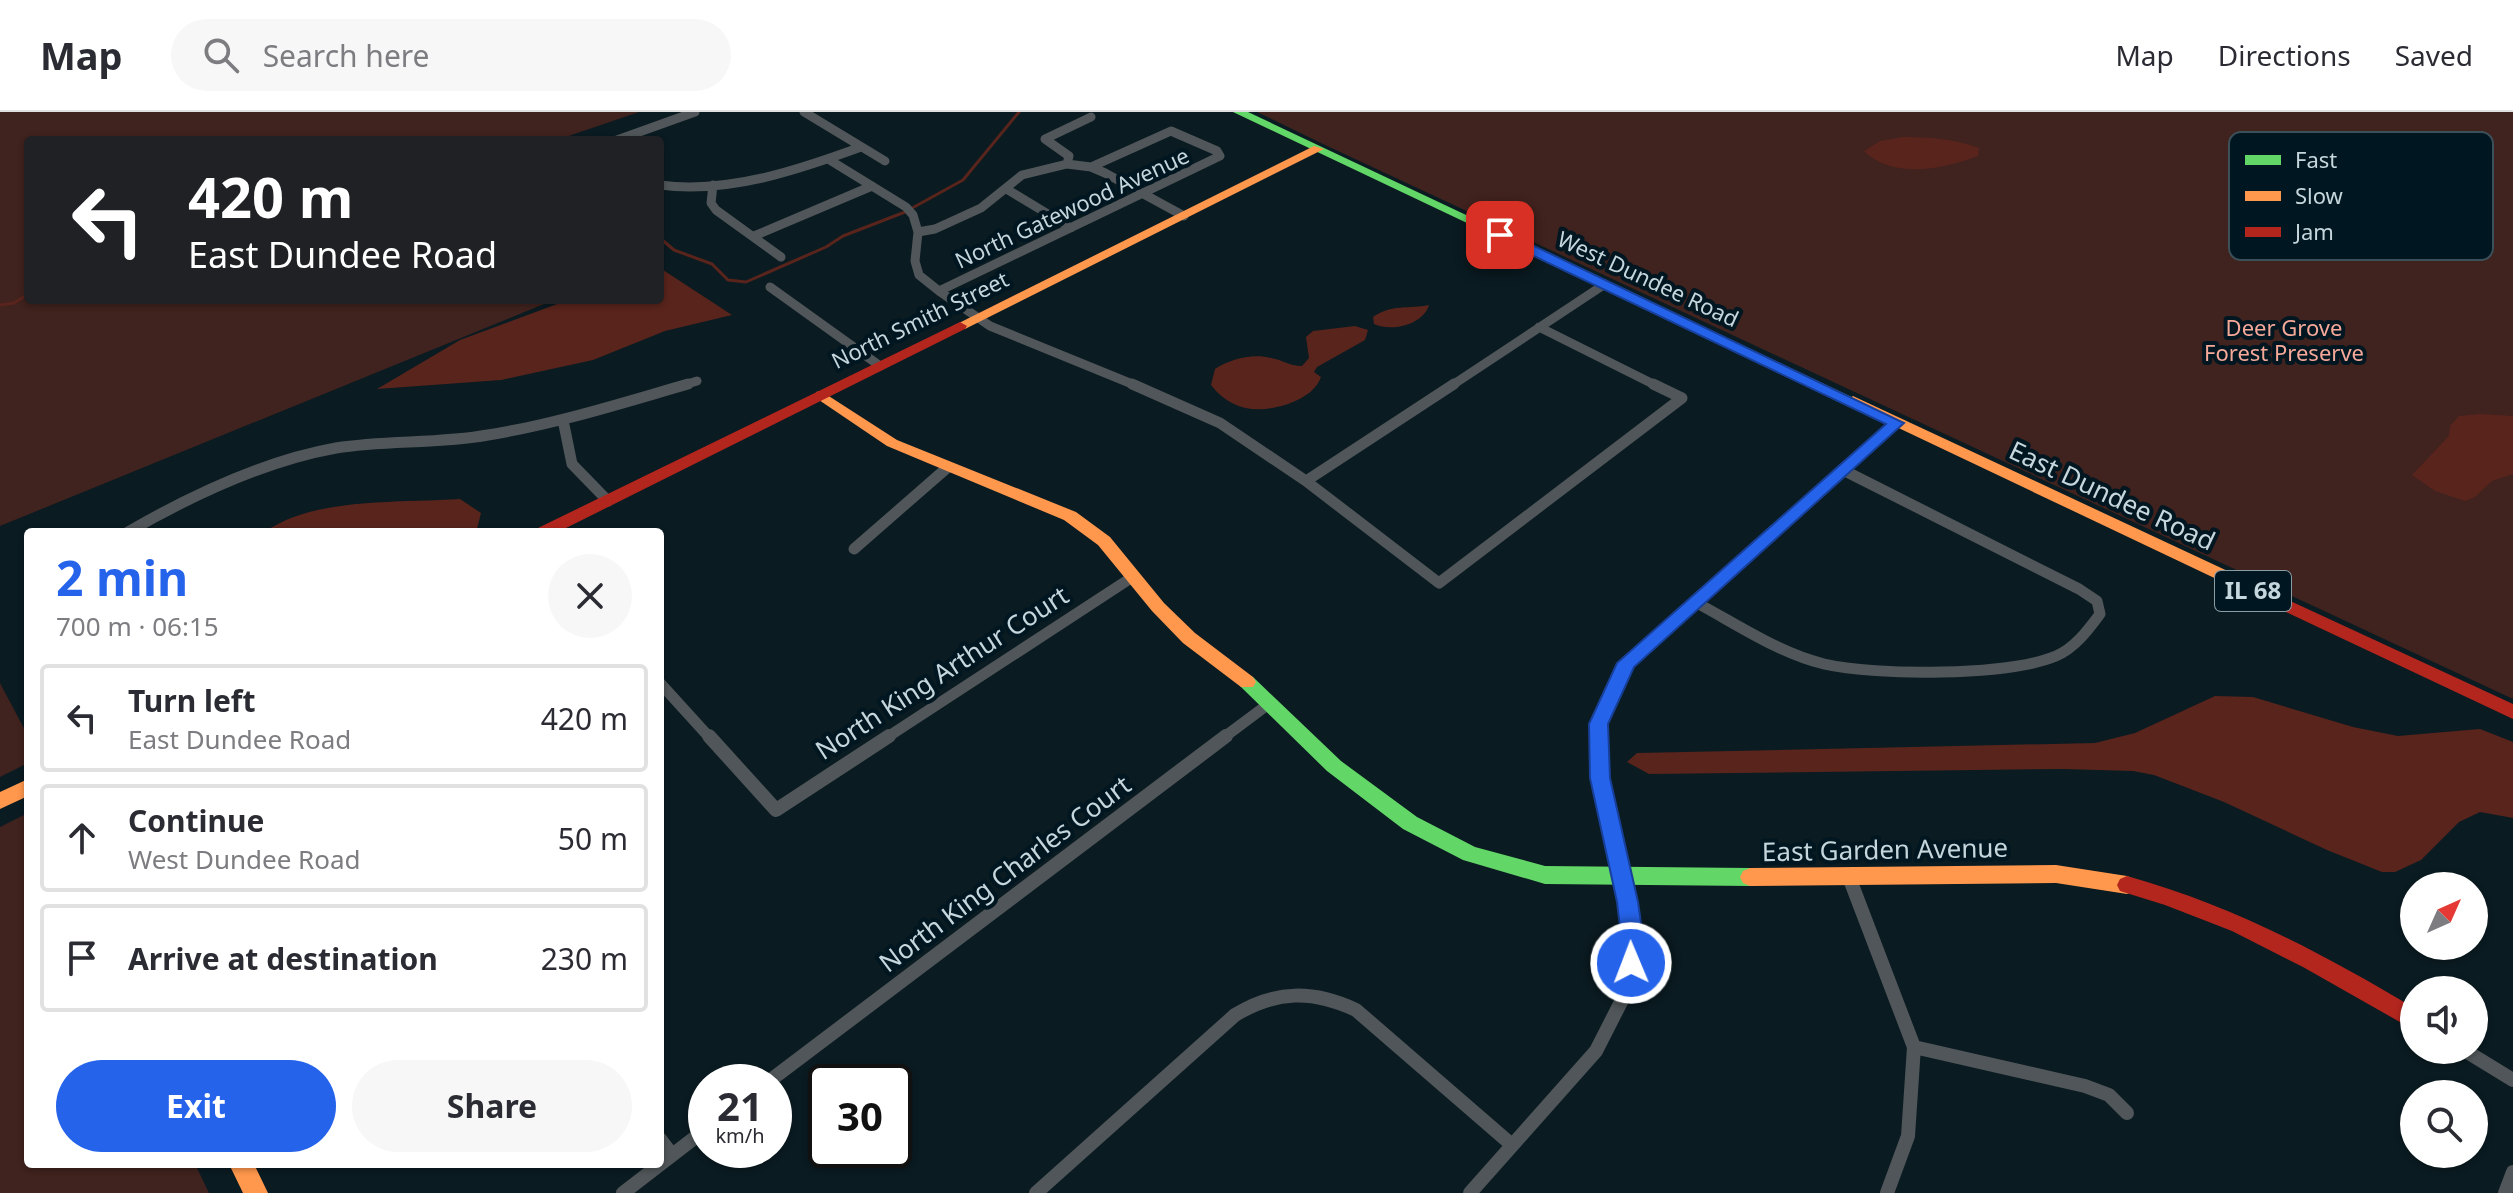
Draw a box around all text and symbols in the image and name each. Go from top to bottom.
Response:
search box [171,19,731,91]
text: Map [40,29,123,81]
icon: search [199,33,243,77]
text: Search here [263,35,430,76]
text: Map [2115,36,2174,74]
text: Directions [2218,36,2351,74]
text: Saved [2395,36,2473,74]
legend [2229,132,2493,260]
street label: North Gatewood Avenue [950,140,1193,275]
text: Fast [2295,144,2337,174]
text: 420 m [188,158,353,234]
icon: left [56,168,160,272]
text: Slow [2295,180,2344,210]
pin [1466,201,1534,269]
icon: arrive [1478,213,1522,257]
text: Jam [2293,216,2334,246]
street label: West Dundee Road [1553,223,1744,333]
text: East Dundee Road [188,230,497,279]
street label: North Smith Street [826,263,1013,375]
park label: Deer Grove Forest Preserve [2204,312,2364,367]
street label: East Dundee Road [2004,432,2221,559]
text: 2 min [56,545,188,610]
button: close [548,554,632,638]
road number: IL 68 [2215,571,2291,611]
street label: North King Arthur Court [808,577,1075,768]
text: 700 m · 06:15 [56,608,219,644]
text: Turn left [128,680,256,721]
icon: left [60,696,104,740]
text: 420 m [541,698,628,739]
text: East Dundee Road [128,721,351,757]
street label: North King Charles Court [871,766,1138,980]
text: Continue [128,800,264,841]
icon: ahead [60,816,104,860]
text: 50 m [558,818,628,859]
street label: East Garden Avenue [1762,829,2008,869]
text: West Dundee Road [128,841,361,877]
north arrow [2400,872,2488,960]
map controls [2400,872,2488,1168]
position arrow [1589,921,1673,1005]
icon: arrive [60,936,104,980]
text: Arrive at destination [128,938,438,979]
text: 230 m [541,938,628,979]
button: sound [2400,976,2488,1064]
button: Exit [56,1060,336,1152]
button: Share [352,1060,632,1152]
speed limit sign: 30 [808,1064,912,1168]
text: 21 [717,1078,763,1133]
button: search [2400,1080,2488,1168]
text: km/h [715,1122,765,1149]

